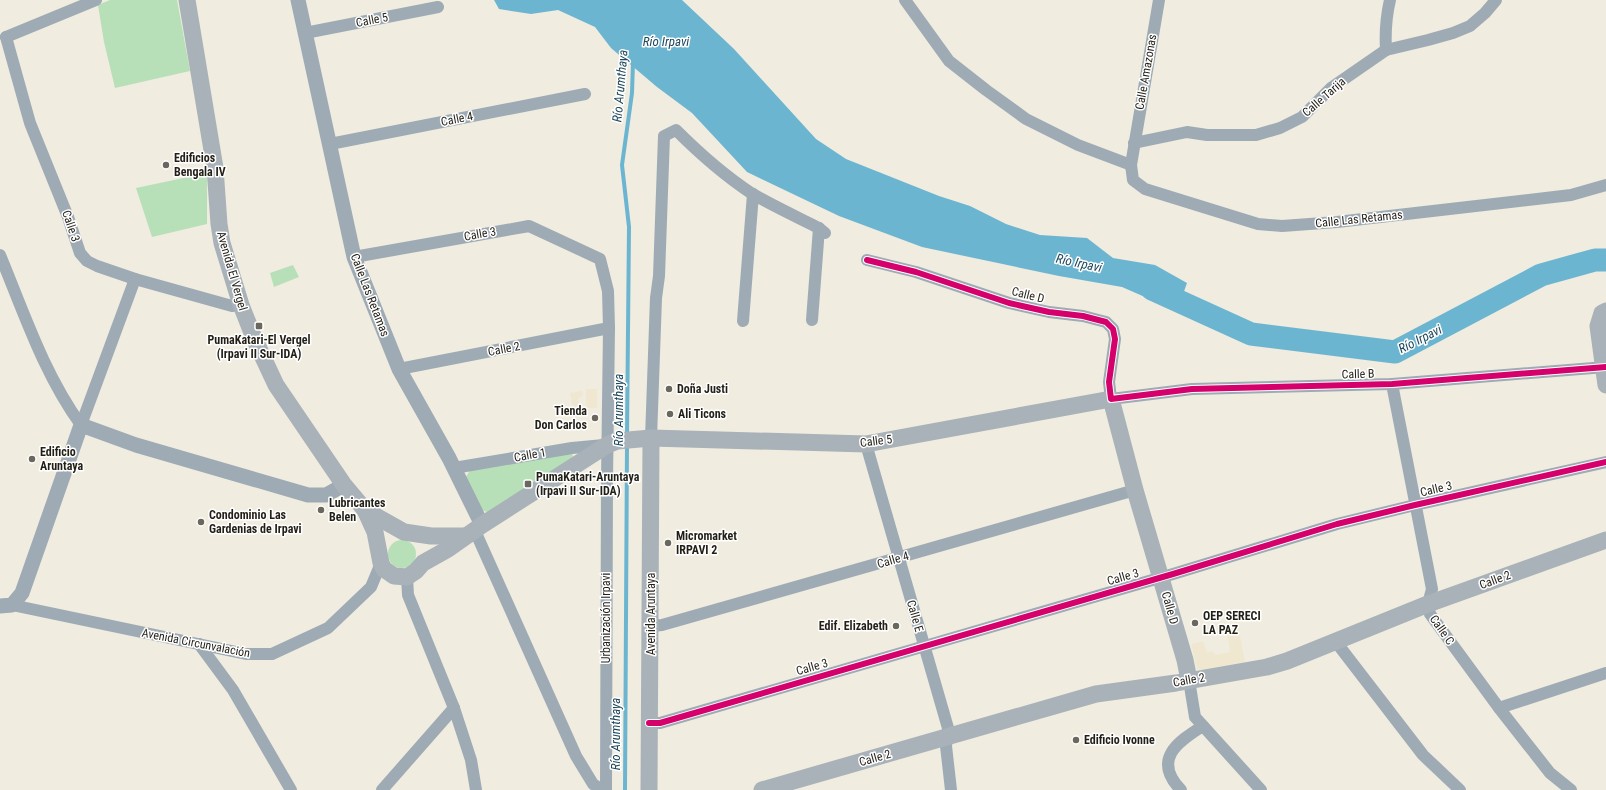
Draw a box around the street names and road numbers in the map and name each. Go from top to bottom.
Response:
street label: Calle 5 [355,10,389,30]
street label: Calle Amazonas [1132,33,1160,111]
street label: Calle Tarija [1300,74,1349,119]
street label: Calle 4 [440,109,474,129]
street label: Calle Las Retamas [1315,207,1403,231]
street label: Calle 3 [59,208,83,244]
street label: Calle 3 [463,224,497,244]
street label: Avenida El Vergel [214,230,250,312]
street label: Calle Las Retamas [348,252,392,338]
street label: Calle D [1010,284,1046,306]
street label: Calle 2 [487,339,521,359]
street label: Calle B [1341,366,1375,382]
street label: Calle 5 [859,432,893,450]
street label: Calle 1 [513,445,547,465]
street label: Calle 3 [1419,479,1453,499]
street label: Calle 4 [876,549,911,571]
street label: Calle 3 [1106,566,1141,588]
street label: Calle 2 [1477,568,1513,592]
street label: Urbanización Irpavi [599,573,613,663]
street label: Avenida Aruntaya [644,573,658,655]
street label: Calle D [1159,590,1181,626]
street label: Calle E [904,598,926,634]
street label: Calle C [1427,612,1457,648]
street label: Avenida Circunvalación [141,626,252,660]
street label: Calle 3 [795,656,830,678]
street label: Calle 2 [1172,670,1206,690]
street label: Calle 2 [858,747,893,769]

